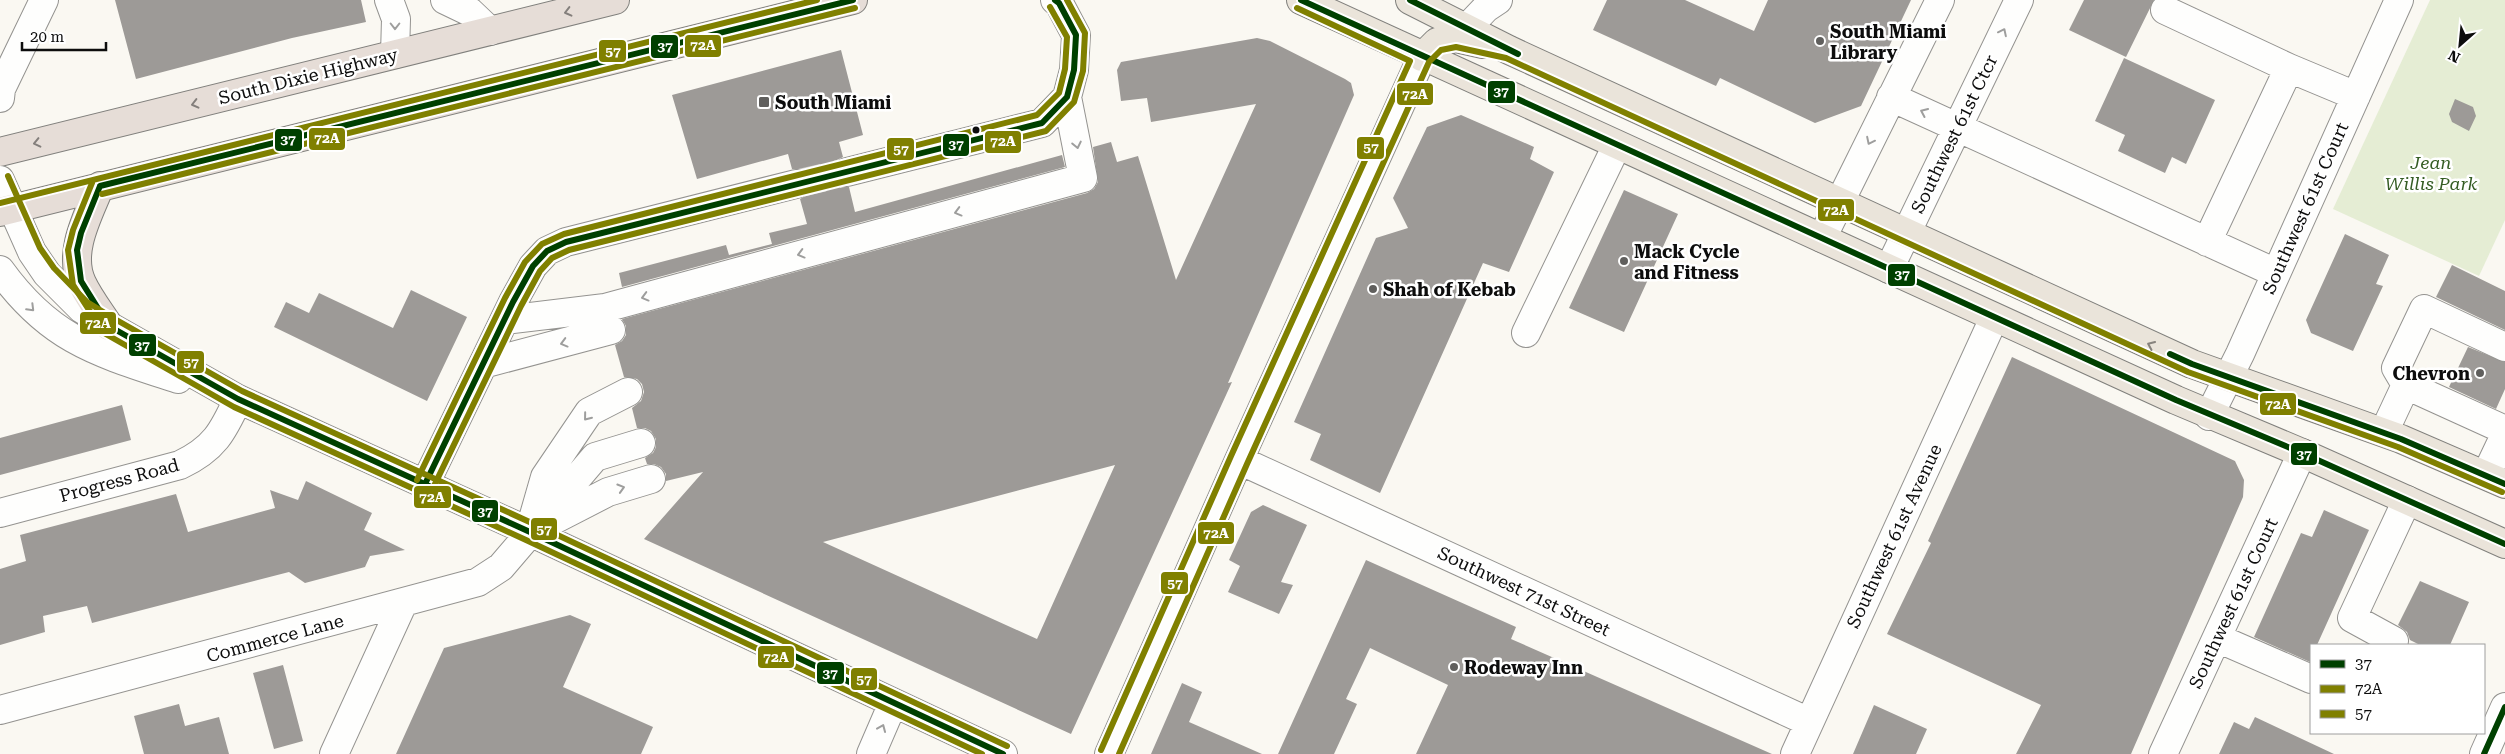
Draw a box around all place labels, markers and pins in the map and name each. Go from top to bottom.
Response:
place label: South Miami Library [1830,21,1946,63]
marker: South Miami Library [1814,35,1826,47]
place label: South Miami [775,92,891,113]
marker: South Miami [757,95,771,109]
unlabelled marker [971,125,981,135]
place label: Mack Cycle and Fitness [1634,241,1740,283]
marker: Mack Cycle and Fitness [1618,255,1630,267]
place label: Shah of Kebab [1383,279,1516,300]
marker: Shah of Kebab [1367,283,1379,295]
place label: Chevron [2393,363,2470,384]
marker: Chevron [2474,367,2486,379]
place label: Rodeway Inn [1464,657,1583,678]
marker: Rodeway Inn [1448,661,1460,673]

